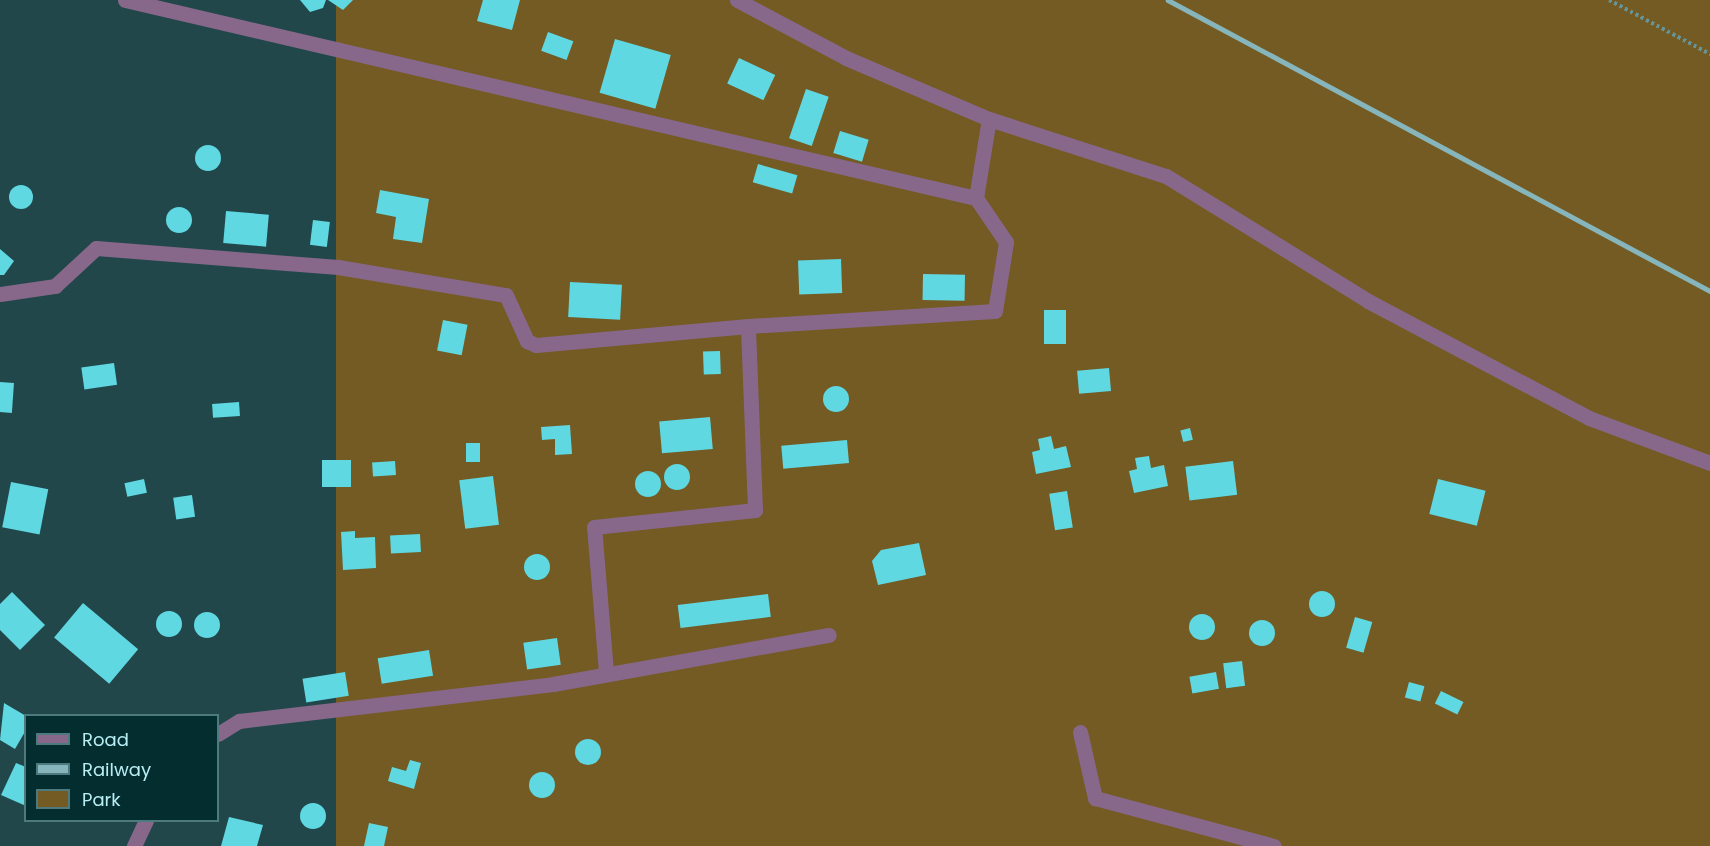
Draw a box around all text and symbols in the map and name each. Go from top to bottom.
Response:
legend [24,714,219,822]
text: Road [82,727,129,752]
text: Railway [82,757,151,782]
text: Park [82,787,121,812]

